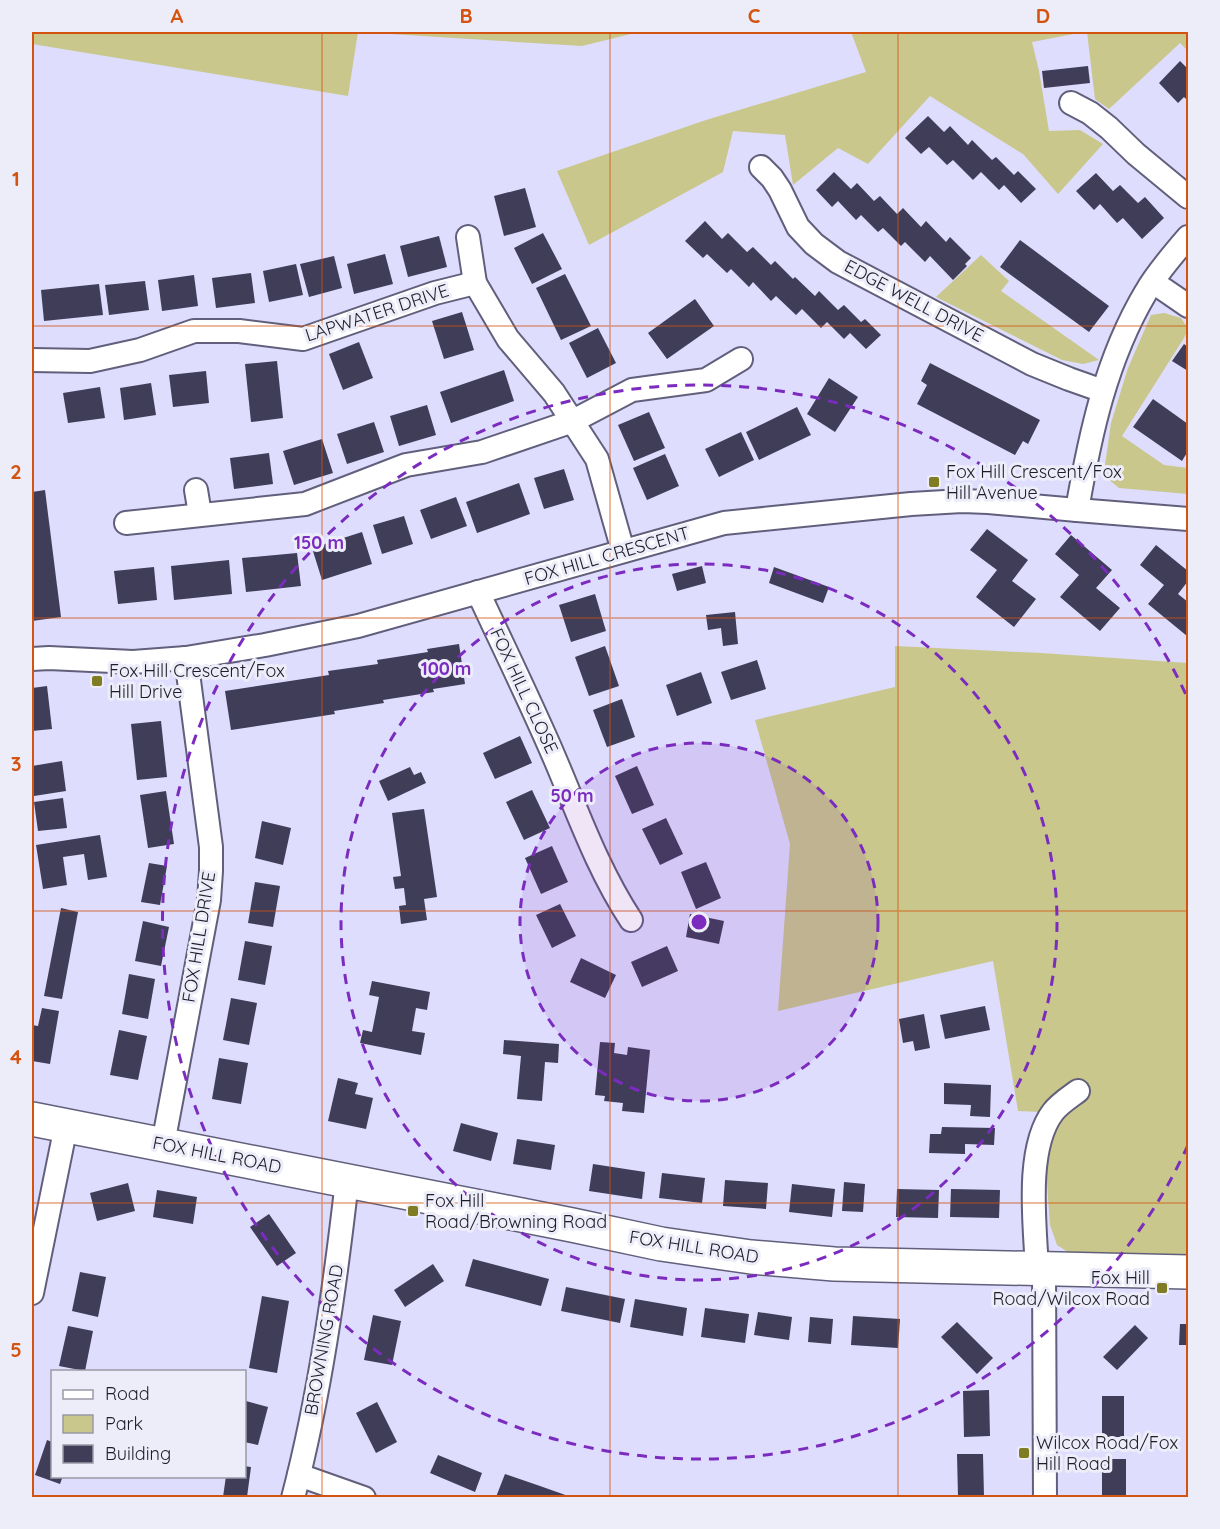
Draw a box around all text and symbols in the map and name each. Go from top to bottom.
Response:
text: A [171,3,184,28]
text: B [459,3,473,28]
text: C [748,3,761,28]
text: D [1036,3,1050,28]
text: 1 [12,166,20,191]
street label: EDGE WELL DRIVE [841,254,988,347]
street label: LAPWATER DRIVE [302,278,452,347]
text: 2 [10,459,22,484]
place label: Fox Hill Crescent/Fox Hill Avenue [946,460,1122,504]
marker: Fox Hill Crescent/Fox Hill Avenue [927,475,941,489]
street label: FOX HILL CRESCENT [522,521,692,590]
text: 150 m [294,531,344,554]
street label: FOX HILL CLOSE [485,624,564,757]
text: 100 m [421,657,471,680]
place label: Fox Hill Crescent/Fox Hill Drive [109,659,285,703]
marker: Fox Hill Crescent/Fox Hill Drive [90,674,104,688]
text: 3 [11,751,21,776]
text: 50 m [550,784,594,807]
street label: FOX HILL DRIVE [177,870,220,1004]
centre of rings [689,912,709,932]
text: 4 [10,1044,22,1069]
street label: FOX HILL ROAD [151,1131,284,1178]
place label: Fox Hill Road/Browning Road [425,1189,607,1233]
marker: Fox Hill Road/Browning Road [406,1204,420,1218]
street label: FOX HILL ROAD [628,1225,761,1268]
street label: BROWNING ROAD [299,1263,348,1417]
place label: Fox Hill Road/Wilcox Road [992,1266,1150,1310]
marker: Fox Hill Road/Wilcox Road [1155,1281,1169,1295]
text: 5 [10,1337,22,1362]
legend [51,1370,246,1478]
text: Road [105,1382,150,1405]
text: Park [105,1412,143,1435]
place label: Wilcox Road/Fox Hill Road [1036,1431,1178,1475]
text: Building [105,1442,171,1465]
marker: Wilcox Road/Fox Hill Road [1017,1446,1031,1460]

